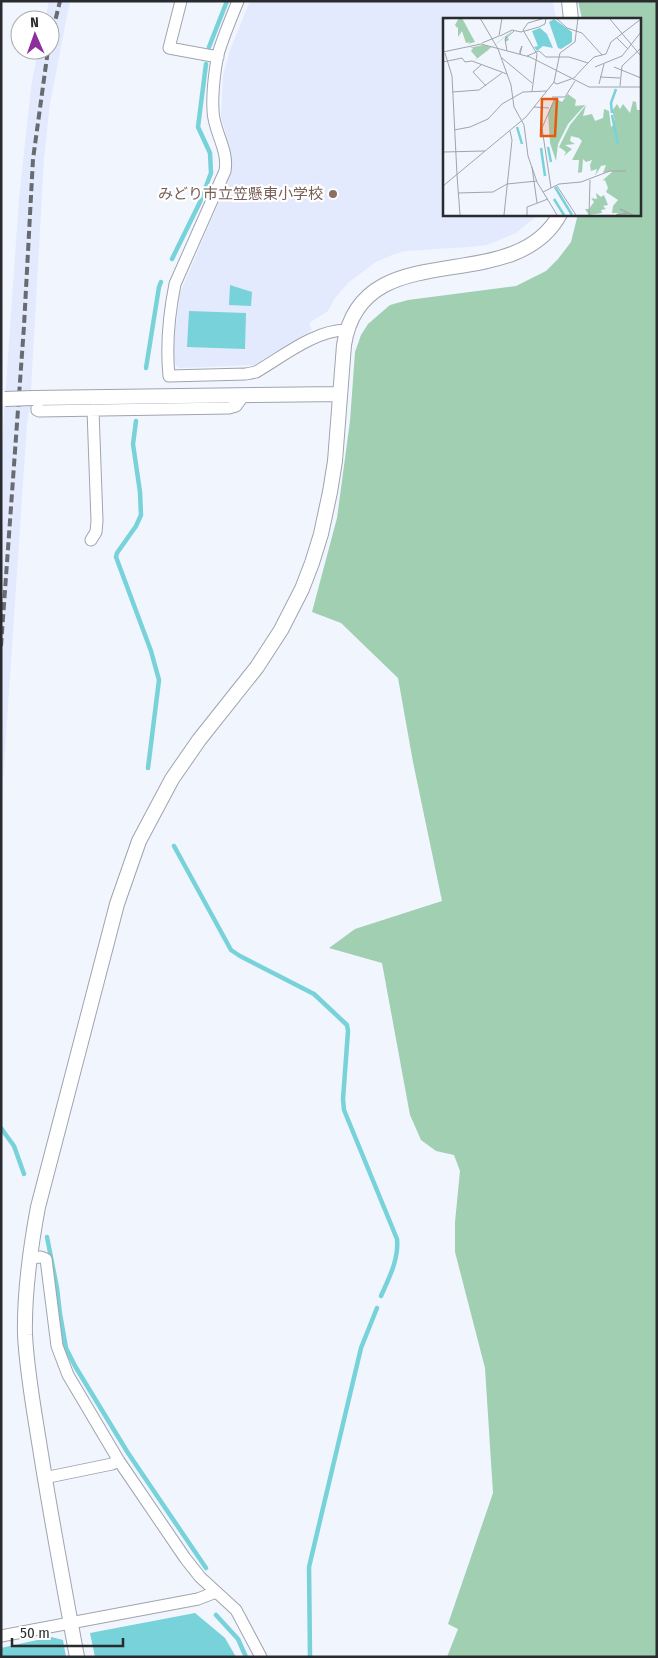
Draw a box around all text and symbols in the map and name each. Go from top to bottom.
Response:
north arrow [10,10,60,60]
text: N [30,14,39,31]
inset map [443,18,640,215]
place label: みどり市立笠懸東小学校 [158,185,323,203]
marker: みどり市立笠懸東小学校 [327,188,339,200]
scale bar [12,1616,124,1648]
text: 50 m [20,1624,50,1642]

